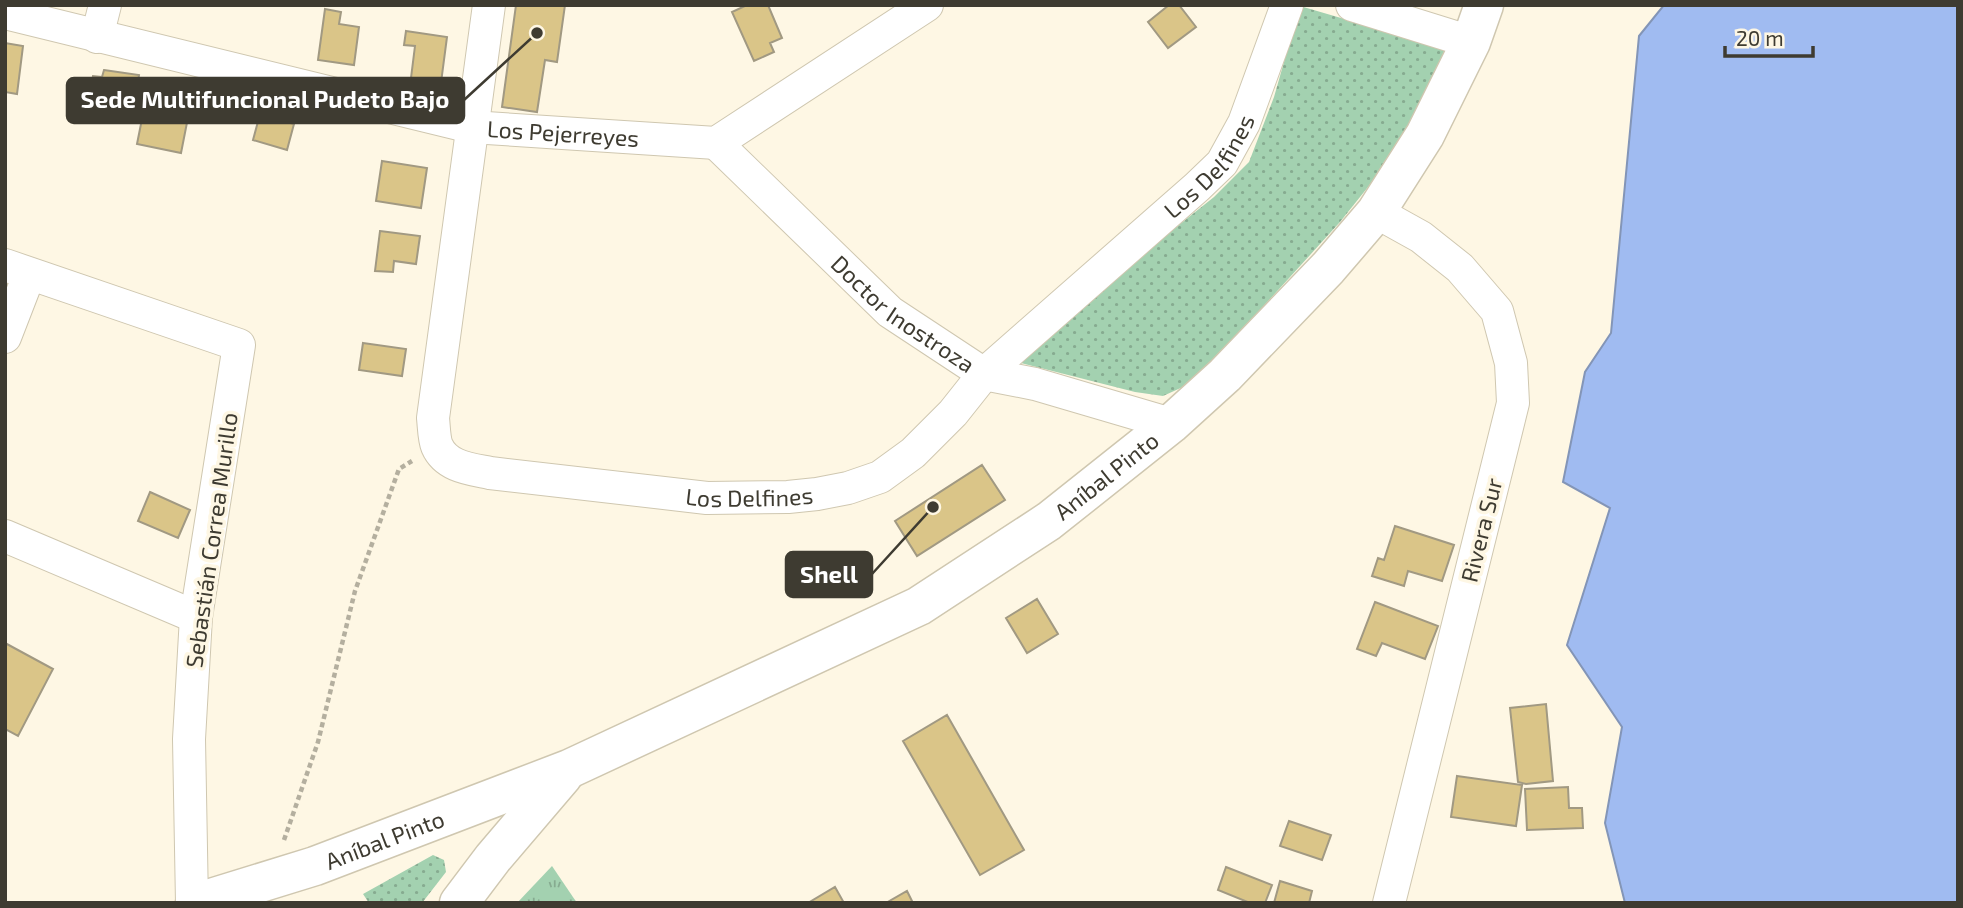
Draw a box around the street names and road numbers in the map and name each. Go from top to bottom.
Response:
street label: Los Delfines [1158,111,1260,224]
street label: Los Pejerreyes [486,114,640,152]
street label: Doctor Inostroza [826,249,980,378]
street label: Sebastián Correa Murillo [179,410,243,670]
street label: Aníbal Pinto [1049,426,1164,525]
street label: Rivera Sur [1455,475,1507,585]
street label: Los Delfines [684,481,814,512]
street label: Aníbal Pinto [321,804,448,875]

